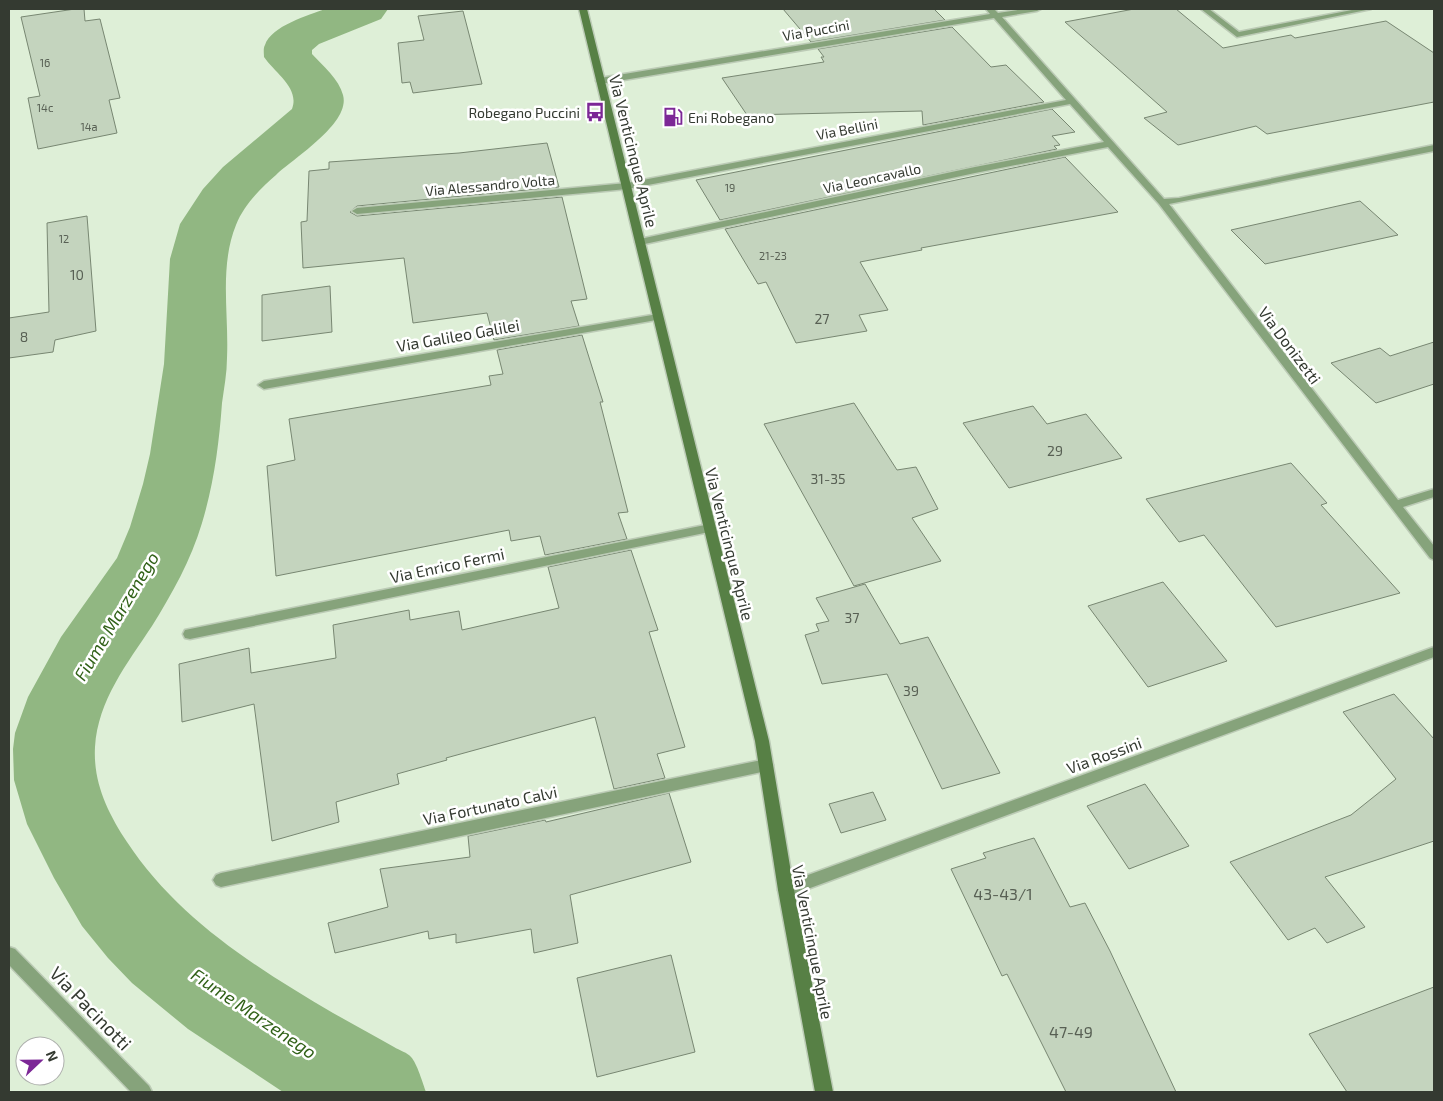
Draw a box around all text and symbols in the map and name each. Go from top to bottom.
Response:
street label: Via Puccini [781,16,851,44]
house number: 16 [40,56,50,69]
street label: Via Venticinque Aprile [606,73,662,229]
house number: 14c [37,101,53,114]
bus stop icon: Robegano Puccini [584,101,606,123]
place label: Robegano Puccini [468,104,580,121]
fuel station icon: Eni Robegano [662,106,684,128]
place label: Eni Robegano [688,109,774,126]
street label: Via Bellini [815,115,879,143]
house number: 14a [80,120,98,133]
street label: Via Leoncavallo [822,159,922,197]
street label: Via Alessandro Volta [424,171,556,199]
house number: 19 [725,181,735,194]
house number: 12 [59,232,69,245]
house number: 21-23 [759,249,787,262]
house number: 10 [70,266,84,283]
street label: Via Donizetti [1255,303,1325,387]
house number: 27 [814,310,830,327]
street label: Via Galileo Galilei [395,315,521,355]
house number: 8 [20,328,28,345]
house number: 29 [1047,442,1063,459]
street label: Via Venticinque Aprile [702,466,758,622]
house number: 31-35 [811,470,845,487]
street label: Via Enrico Fermi [388,544,506,586]
water label: Fiume Marzenego [69,548,163,684]
house number: 37 [845,609,859,626]
house number: 39 [903,682,919,699]
street label: Via Rossini [1064,733,1144,777]
street label: Via Fortunato Calvi [421,781,559,829]
street label: Via Venticinque Aprile [789,863,837,1021]
house number: 43-43/1 [973,884,1033,903]
street label: Via Pacinotti [45,961,137,1055]
water label: Fiume Marzenego [187,963,321,1063]
house number: 47-49 [1049,1022,1093,1041]
north arrow [15,1036,65,1086]
text: N [43,1048,62,1064]

